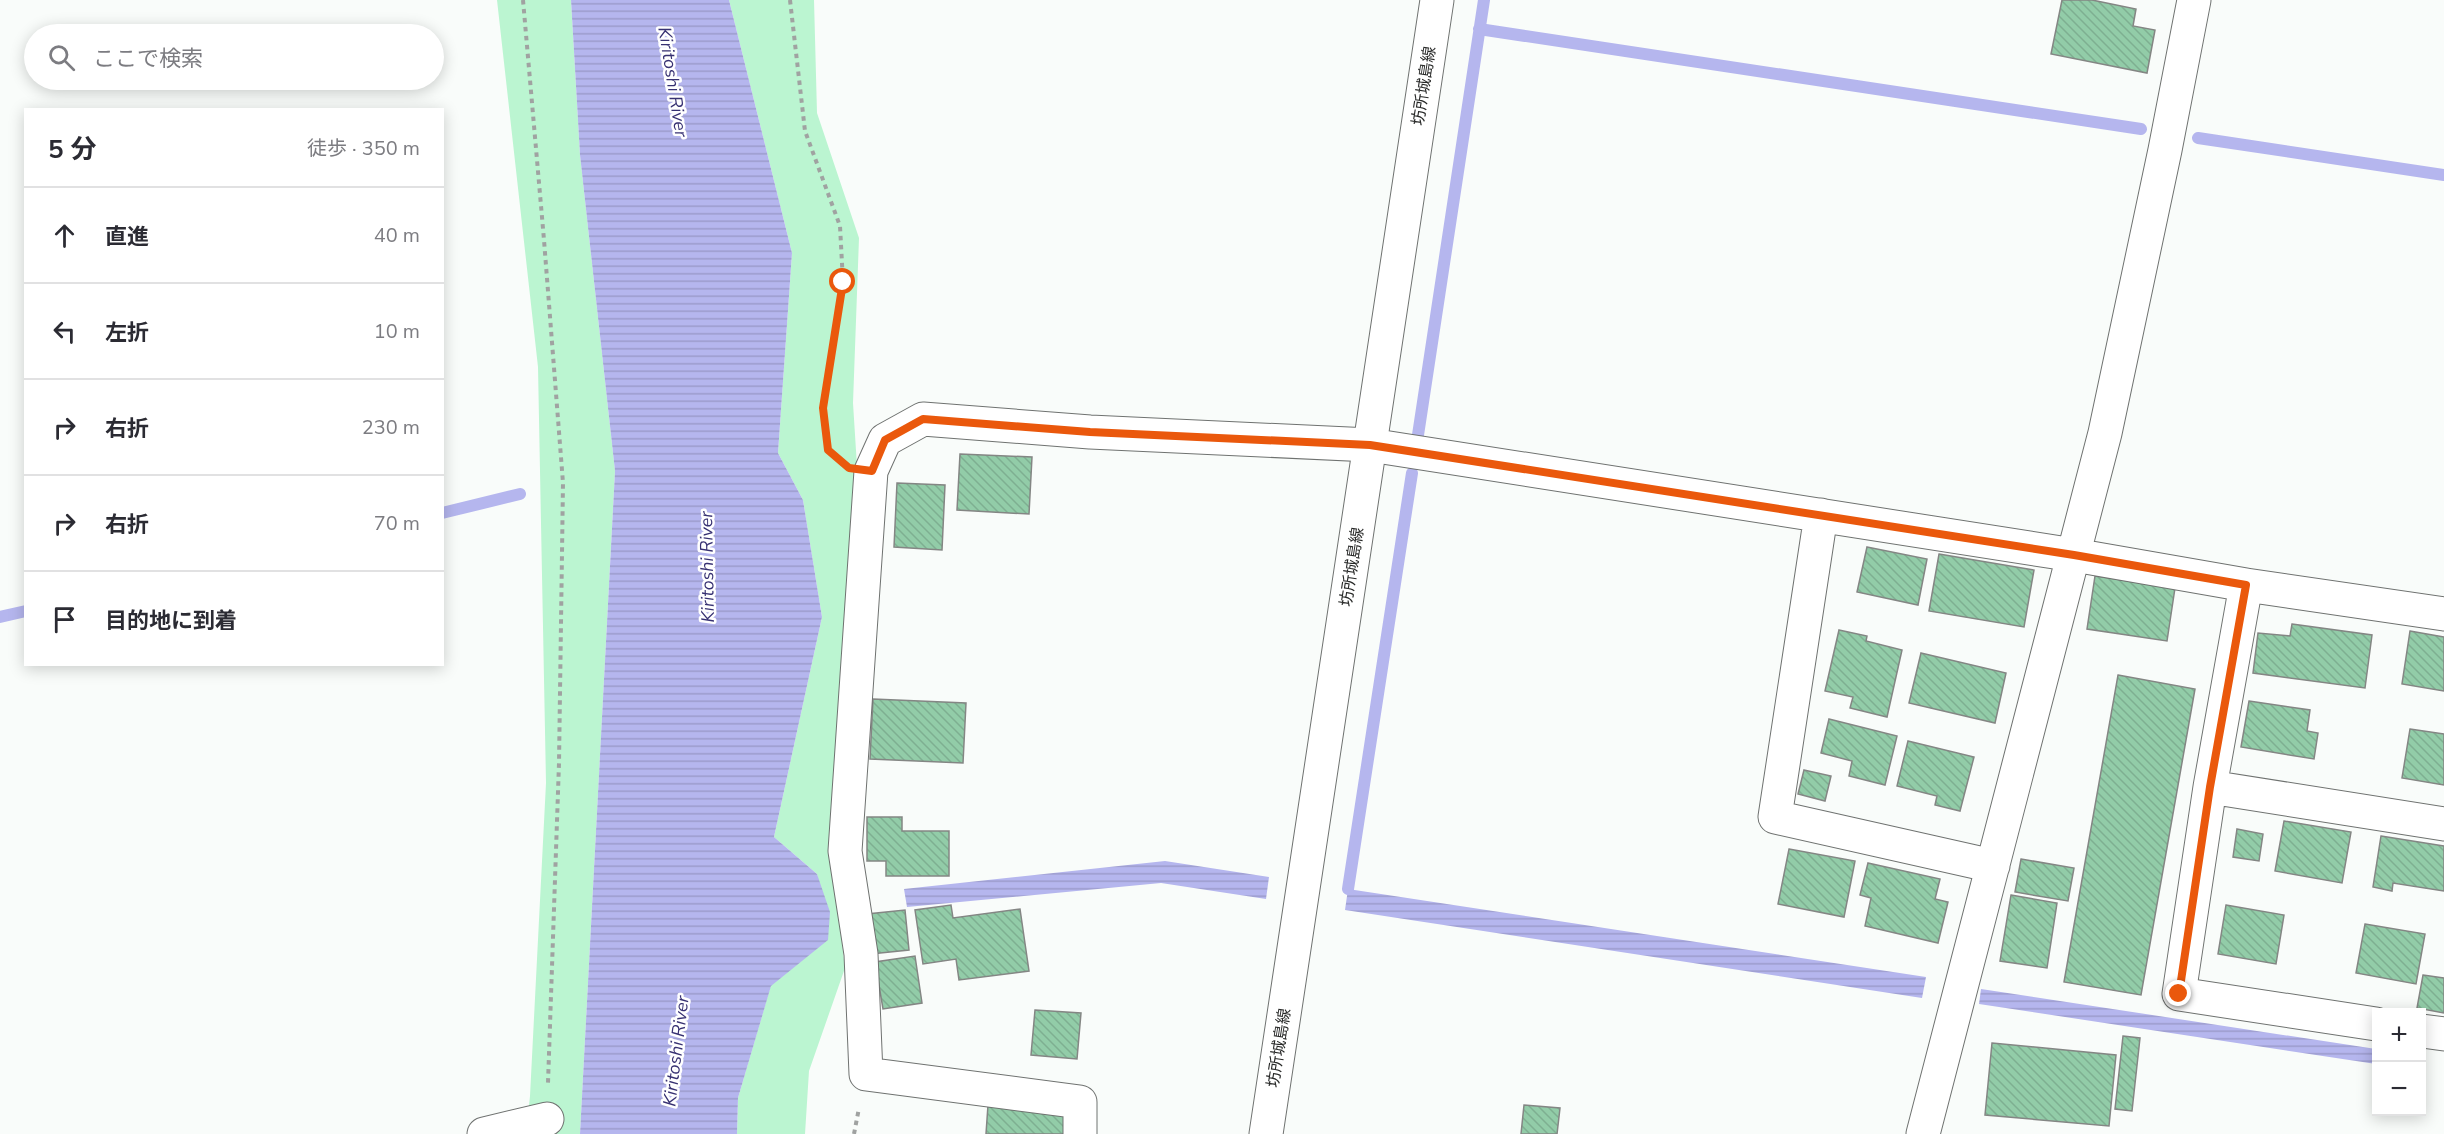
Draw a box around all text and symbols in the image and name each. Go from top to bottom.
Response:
search box [24,24,444,90]
water label: Kiritoshi River [652,25,694,139]
icon: search [45,41,78,74]
text: ここで検索 [93,44,203,74]
street label: 坊所城島線 [1407,45,1441,127]
text: 5 分 [48,132,97,167]
text: 徒歩 · 350 m [307,135,420,162]
icon: ahead [48,219,81,252]
text: 直進 [105,222,149,252]
text: 40 m [374,222,420,249]
route start [829,268,855,294]
icon: left [48,315,81,348]
text: 左折 [105,318,149,348]
text: 10 m [374,318,420,345]
icon: right [48,411,81,444]
text: 右折 [105,414,149,444]
text: 230 m [362,414,420,441]
icon: right [48,507,81,540]
text: 右折 [105,510,149,540]
text: 70 m [374,510,420,537]
water label: Kiritoshi River [694,511,720,623]
street label: 坊所城島線 [1335,526,1369,608]
icon: arrive [48,603,81,636]
text: 目的地に到着 [105,606,237,636]
route end [2165,980,2191,1006]
water label: Kiritoshi River [657,994,695,1108]
street label: 坊所城島線 [1262,1007,1296,1089]
map controls [2372,1008,2426,1116]
button: + [2372,1008,2426,1062]
button: − [2372,1062,2426,1116]

